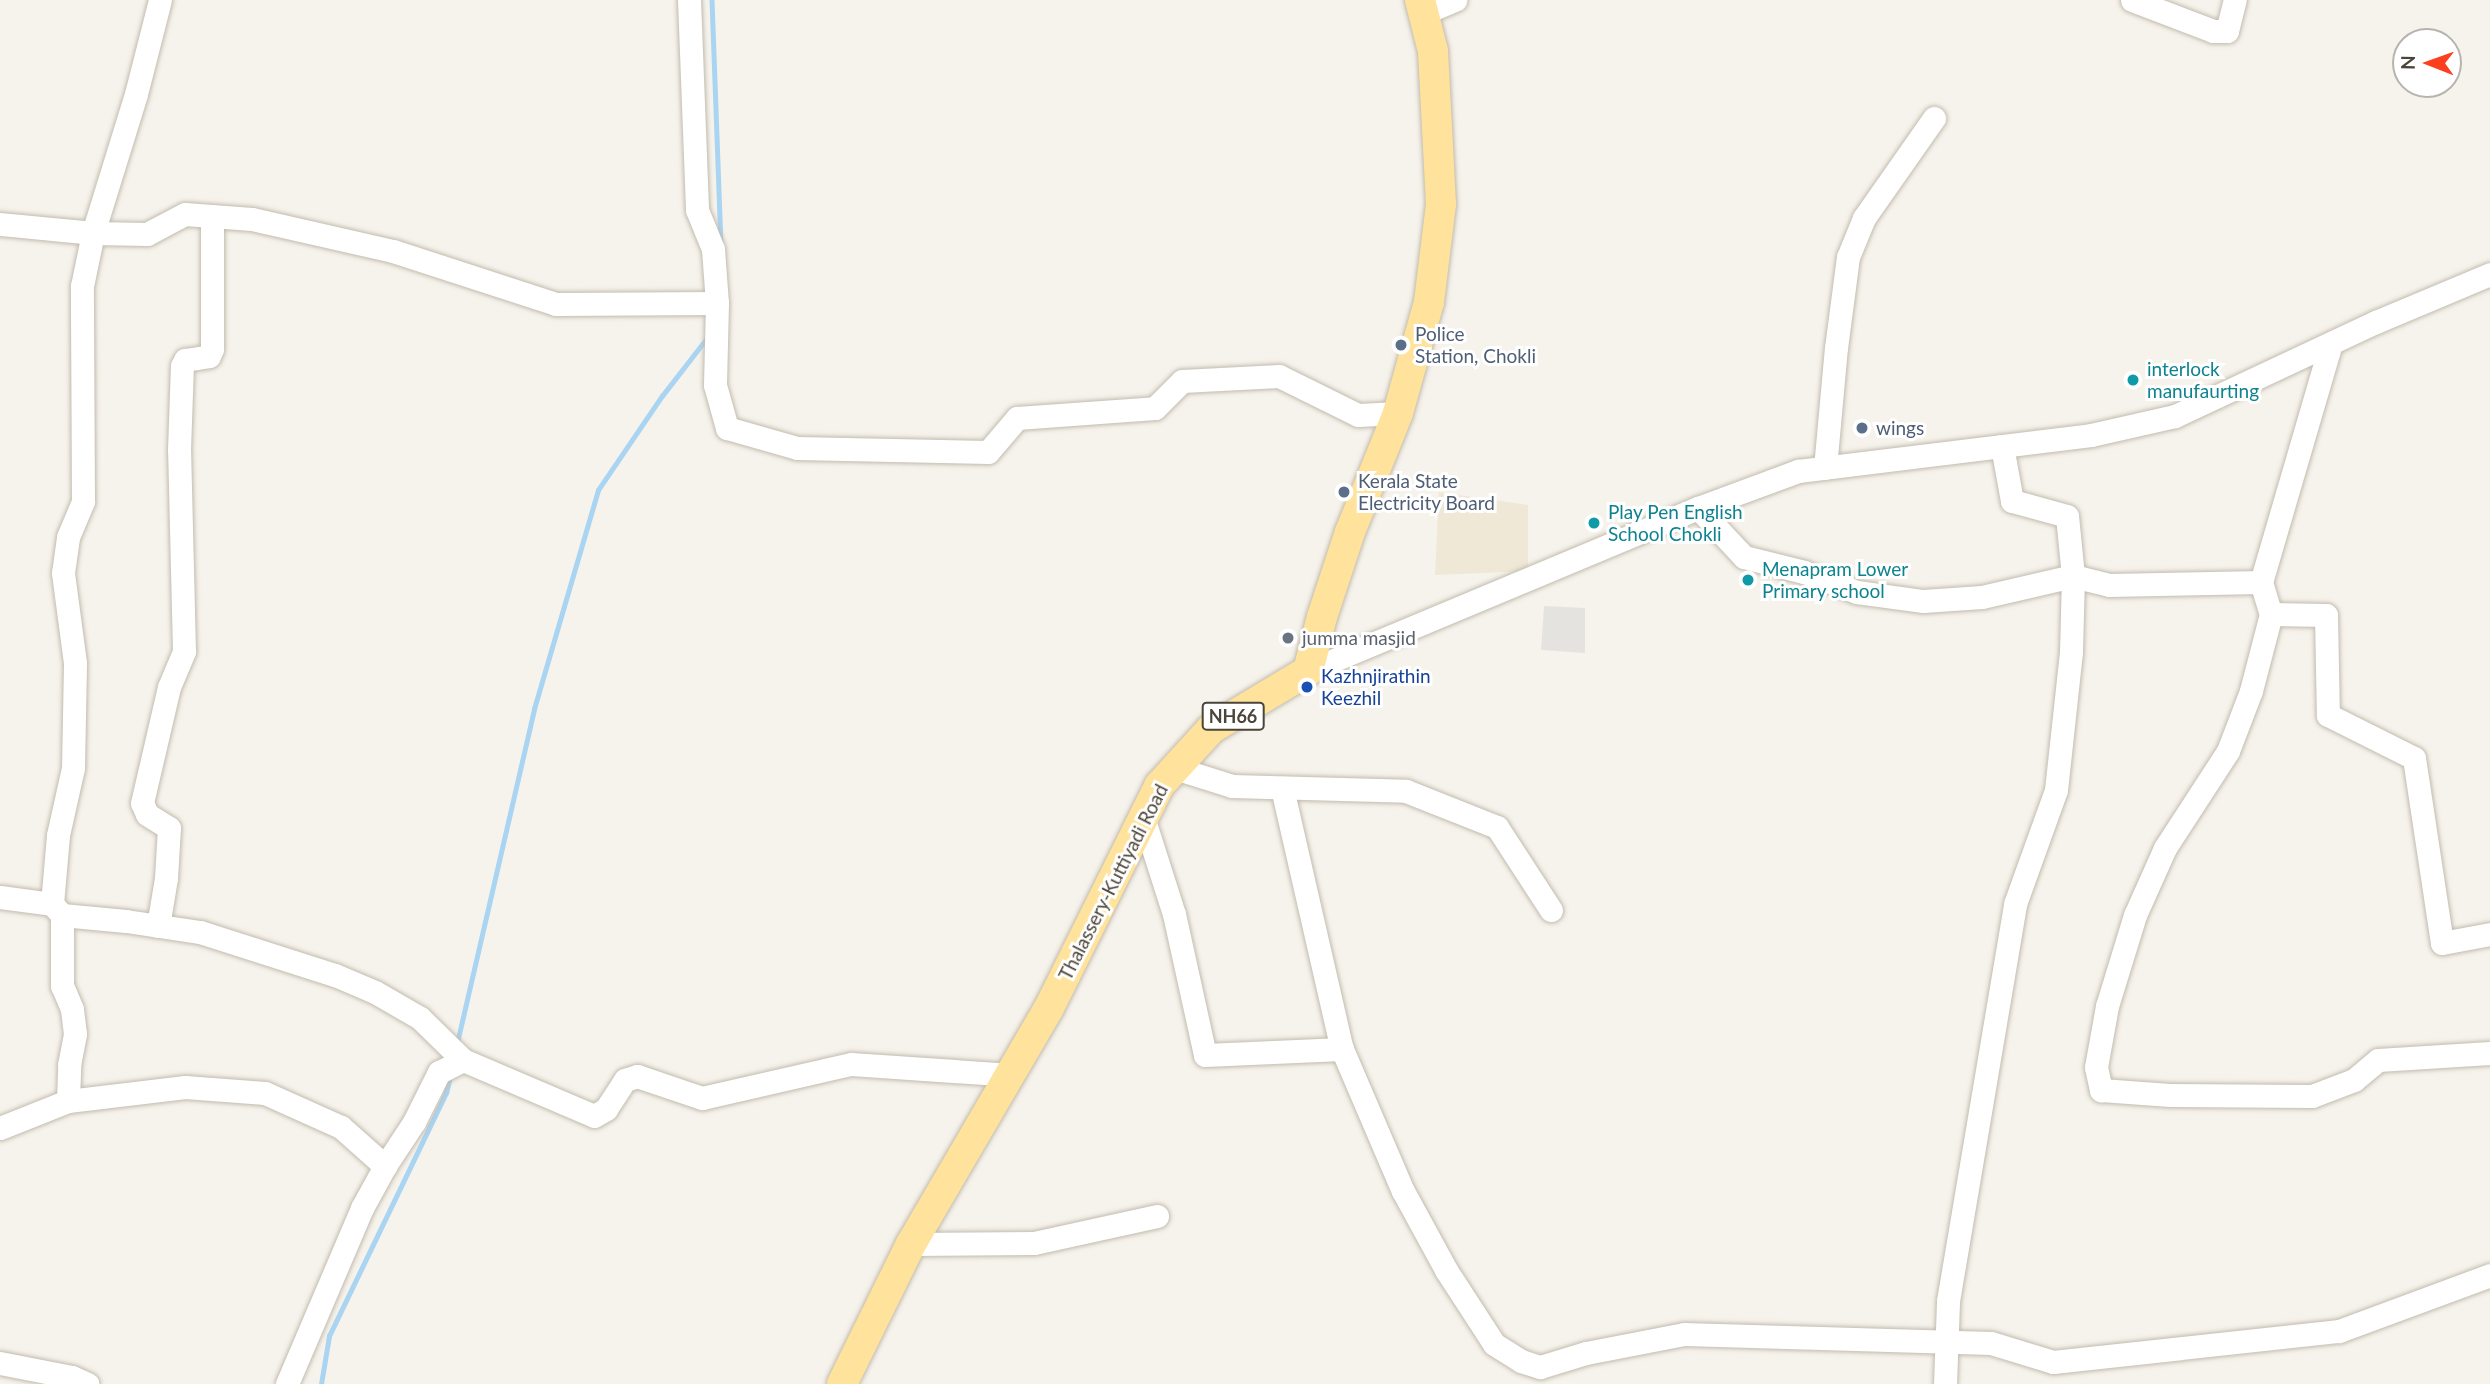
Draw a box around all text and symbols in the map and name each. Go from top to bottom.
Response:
north arrow [2392,28,2462,98]
text: N [2396,55,2419,70]
place label: Police Station, Chokli [1415,323,1536,367]
marker: Police Station, Chokli [1393,337,1409,353]
place label: interlock manufaurting [2147,358,2259,402]
marker: interlock manufaurting [2125,372,2141,388]
place label: wings [1876,417,1924,439]
marker: wings [1854,420,1870,436]
place label: Kerala State Electricity Board [1358,470,1495,514]
marker: Kerala State Electricity Board [1336,484,1352,500]
place label: Play Pen English School Chokli [1608,501,1743,545]
marker: Play Pen English School Chokli [1586,515,1602,531]
place label: Menapram Lower Primary school [1762,558,1908,602]
marker: Menapram Lower Primary school [1740,572,1756,588]
place label: jumma masjid [1302,627,1416,649]
marker: jumma masjid [1280,630,1296,646]
place label: Kazhnjirathin Keezhil [1321,665,1431,709]
marker: Kazhnjirathin Keezhil [1299,679,1315,695]
road number: NH66 [1202,702,1264,730]
street label: Thalassery-Kuttiyadi Road [1054,780,1172,984]

